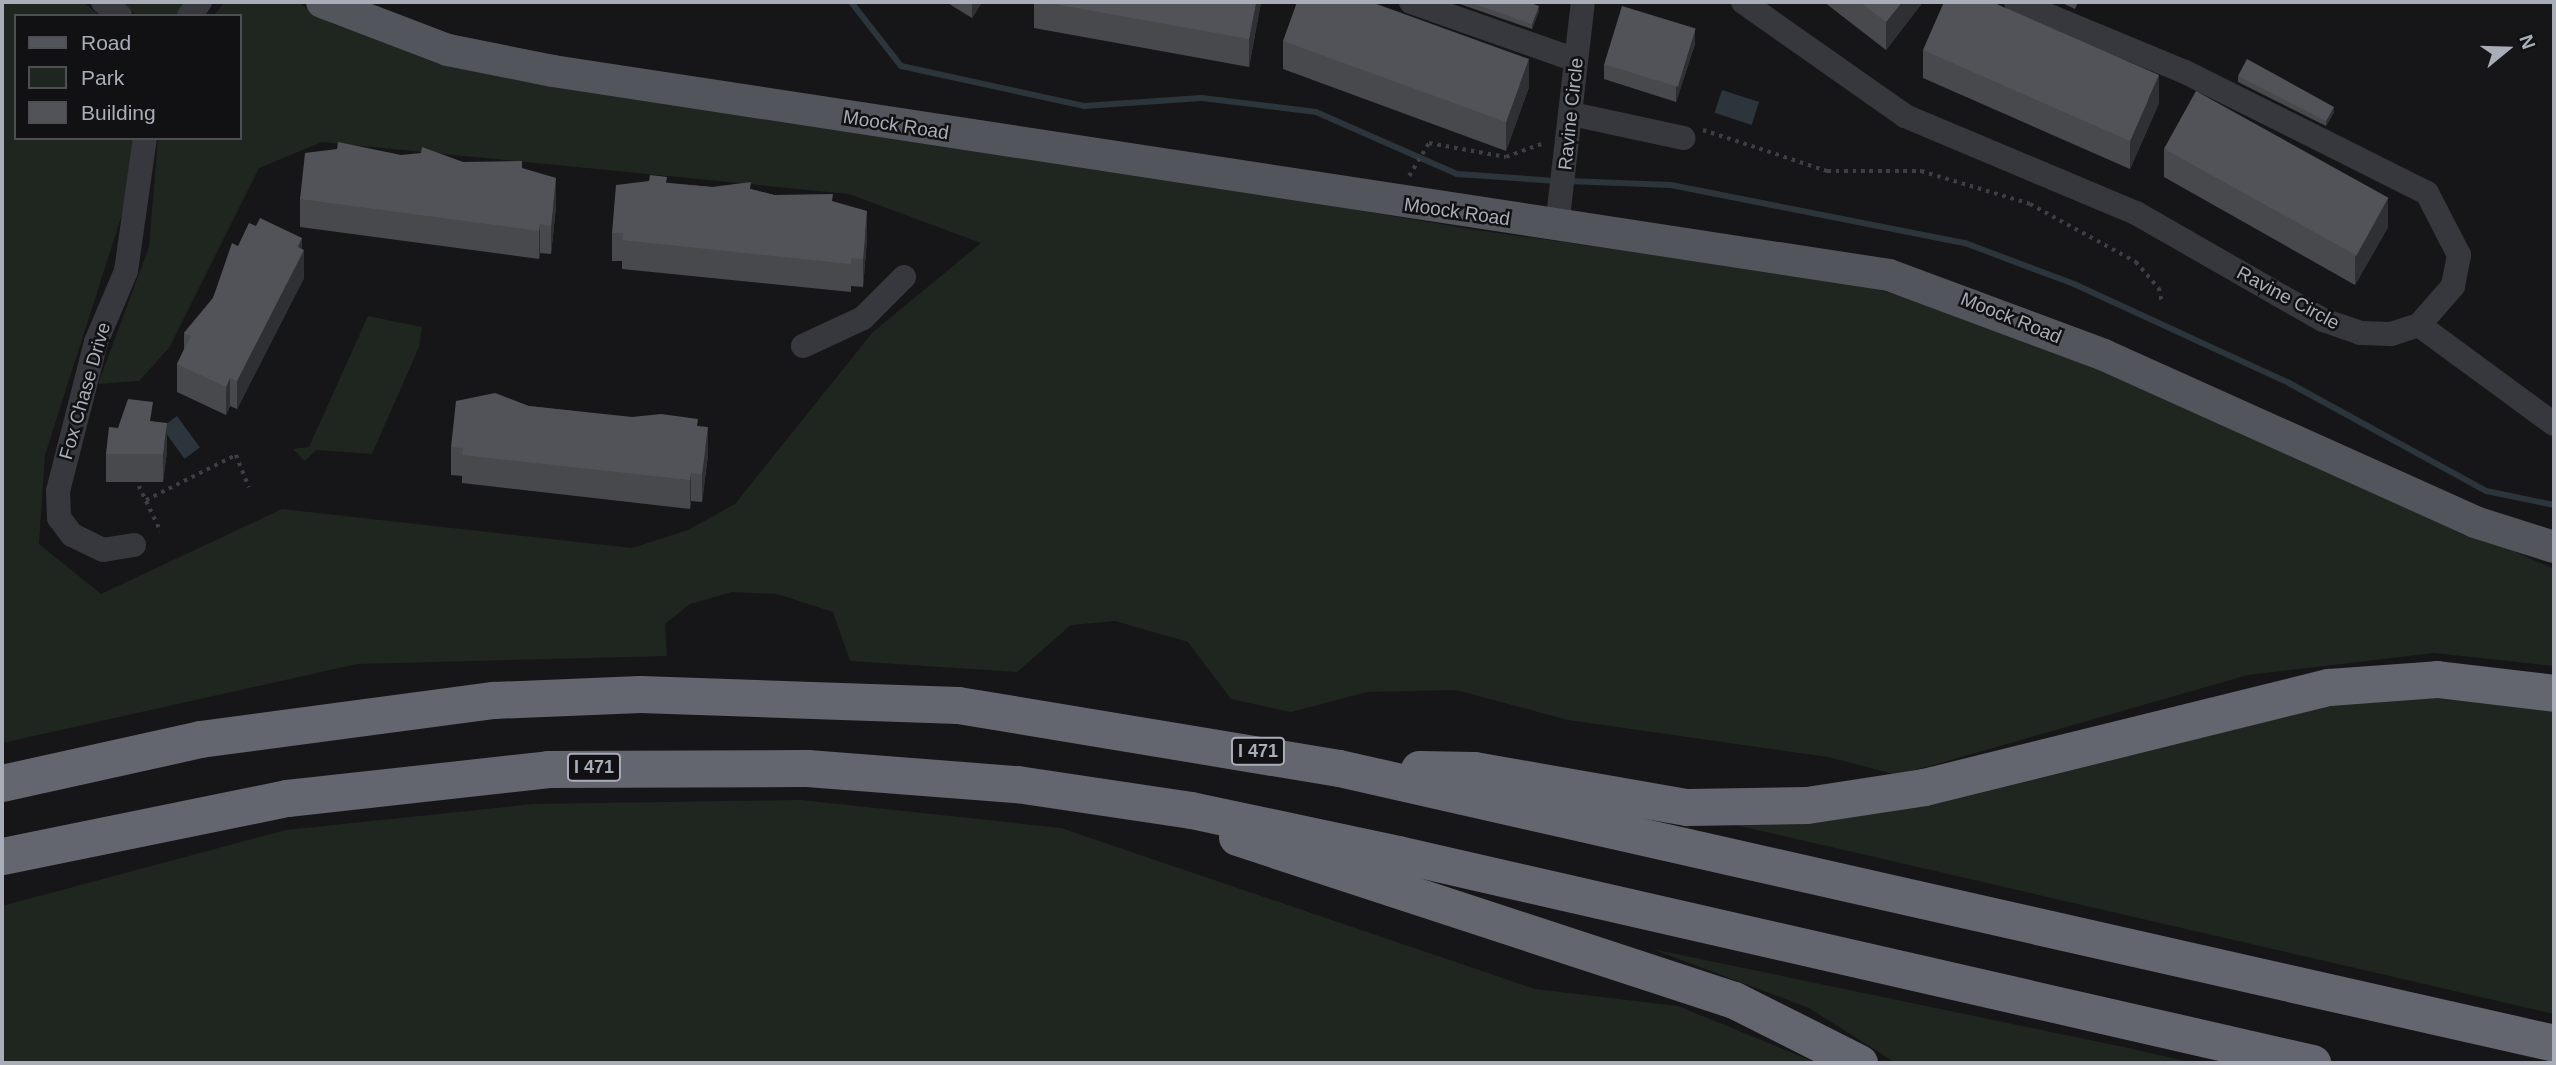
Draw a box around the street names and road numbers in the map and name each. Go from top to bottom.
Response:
street label: Ravine Circle [1554,57,1588,171]
street label: Moock Road [842,105,950,145]
street label: Moock Road [1403,193,1511,231]
street label: Ravine Circle [2233,261,2343,335]
street label: Moock Road [1957,287,2065,349]
street label: Fox Chase Drive [55,320,115,462]
road number: I 471 [1230,736,1286,766]
road number: I 471 [566,752,622,782]

